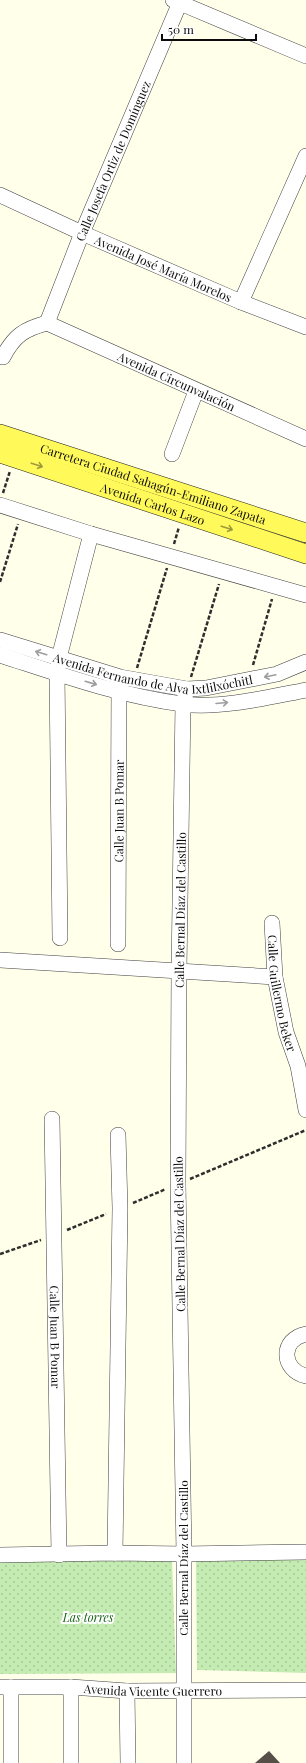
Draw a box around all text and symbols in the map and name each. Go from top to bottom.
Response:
scale bar [162,16,256,42]
text: 50 m [168,21,194,37]
street label: Calle Josefa Ortiz de Domínguez [72,78,154,243]
street label: Avenida José María Morelos [91,231,234,305]
street label: Avenida Circunvalación [114,347,238,414]
street label: Carretera Ciudad Sahagún-Emiliano Zapata [38,440,268,528]
one-way arrow [30,462,43,469]
street label: Avenida Carlos Lazo [98,478,208,528]
one-way arrow [220,525,233,532]
one-way arrow [34,649,47,656]
street label: Avenida Fernando de Alva Ixtlilxóchitl [50,649,254,697]
one-way arrow [263,672,276,680]
one-way arrow [84,680,97,687]
one-way arrow [215,699,228,706]
street label: Calle Juan B Pomar [110,759,127,862]
street label: Calle Bernal Díaz del Castillo [171,832,189,988]
street label: Calle Guillermo Beker [265,934,300,1054]
street label: Calle Bernal Díaz del Castillo [170,1156,188,1312]
street label: Calle Juan B Pomar [47,1285,64,1389]
street label: Calle Bernal Díaz del Castillo [175,1480,191,1636]
park label: Las torres [62,1609,114,1625]
street label: Avenida Vicente Guerrero [82,1680,223,1699]

